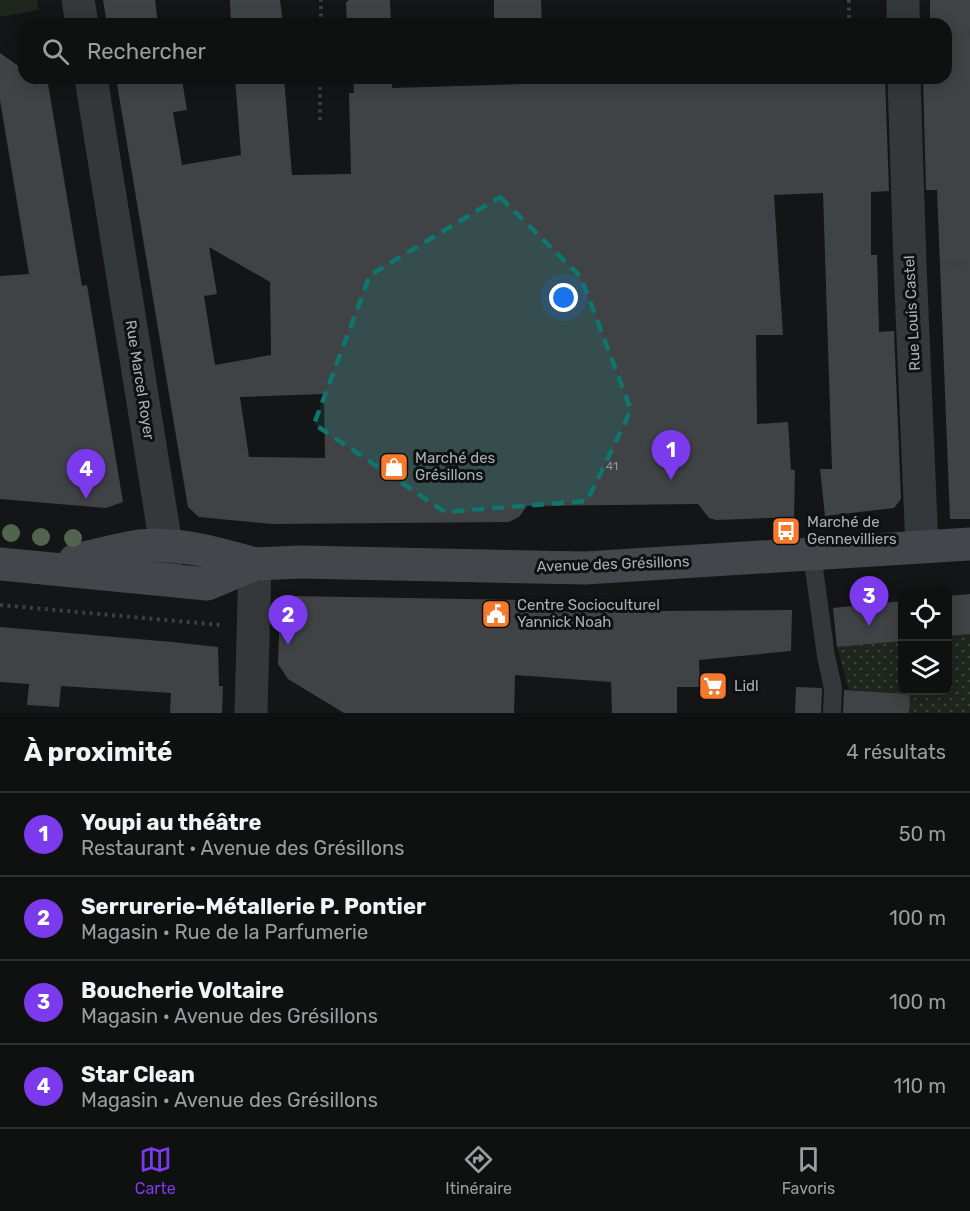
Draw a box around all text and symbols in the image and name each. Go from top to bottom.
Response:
search box [18,18,952,84]
icon: search [39,35,72,68]
text: Rechercher [87,38,206,65]
street label: Rue Louis Castel [900,255,924,371]
your location [549,283,578,312]
street label: Rue Marcel Royer [122,319,158,441]
pin: 1 [652,430,690,480]
place label: Marché des Grésillons [415,449,496,484]
pin: 4 [66,450,106,499]
shop icon: Marché des Grésillons [378,451,410,483]
house number: 41 [606,459,618,473]
place label: Marché de Gennevilliers [807,513,897,548]
bus stop icon: Marché de Gennevilliers [770,515,802,547]
street label: Avenue des Grésillons [536,552,690,576]
pin: 3 [850,576,888,626]
map controls [898,587,952,695]
button: locate [898,587,952,641]
pin: 2 [268,596,308,645]
place label: Centre Socioculturel Yannick Noah [517,596,660,631]
public building icon: Centre Socioculturel Yannick Noah [480,598,512,630]
button: layers [898,641,952,695]
supermarket icon: Lidl [697,670,729,702]
place label: Lidl [734,677,759,695]
text: À proximité [24,737,173,768]
text: 4 résultats [846,740,946,764]
text: Youpi au théâtre [81,809,262,836]
text: 1 [39,822,48,846]
text: 50 m [899,822,946,846]
text: Restaurant · Avenue des Grésillons [81,836,404,860]
text: Serrurerie-Métallerie P. Pontier [81,893,426,920]
text: 2 [37,906,50,930]
text: 100 m [889,906,946,930]
text: Magasin · Rue de la Parfumerie [81,920,368,944]
text: Boucherie Voltaire [81,977,284,1004]
text: 3 [37,990,50,1014]
text: 100 m [889,990,946,1014]
text: Magasin · Avenue des Grésillons [81,1004,378,1028]
text: Star Clean [81,1061,195,1088]
text: 4 [37,1074,50,1098]
text: 110 m [894,1074,946,1098]
text: Magasin · Avenue des Grésillons [81,1088,378,1112]
tab: Carte [135,1143,176,1198]
tab: Itinéraire [445,1143,512,1198]
tab: Favoris [782,1143,835,1198]

